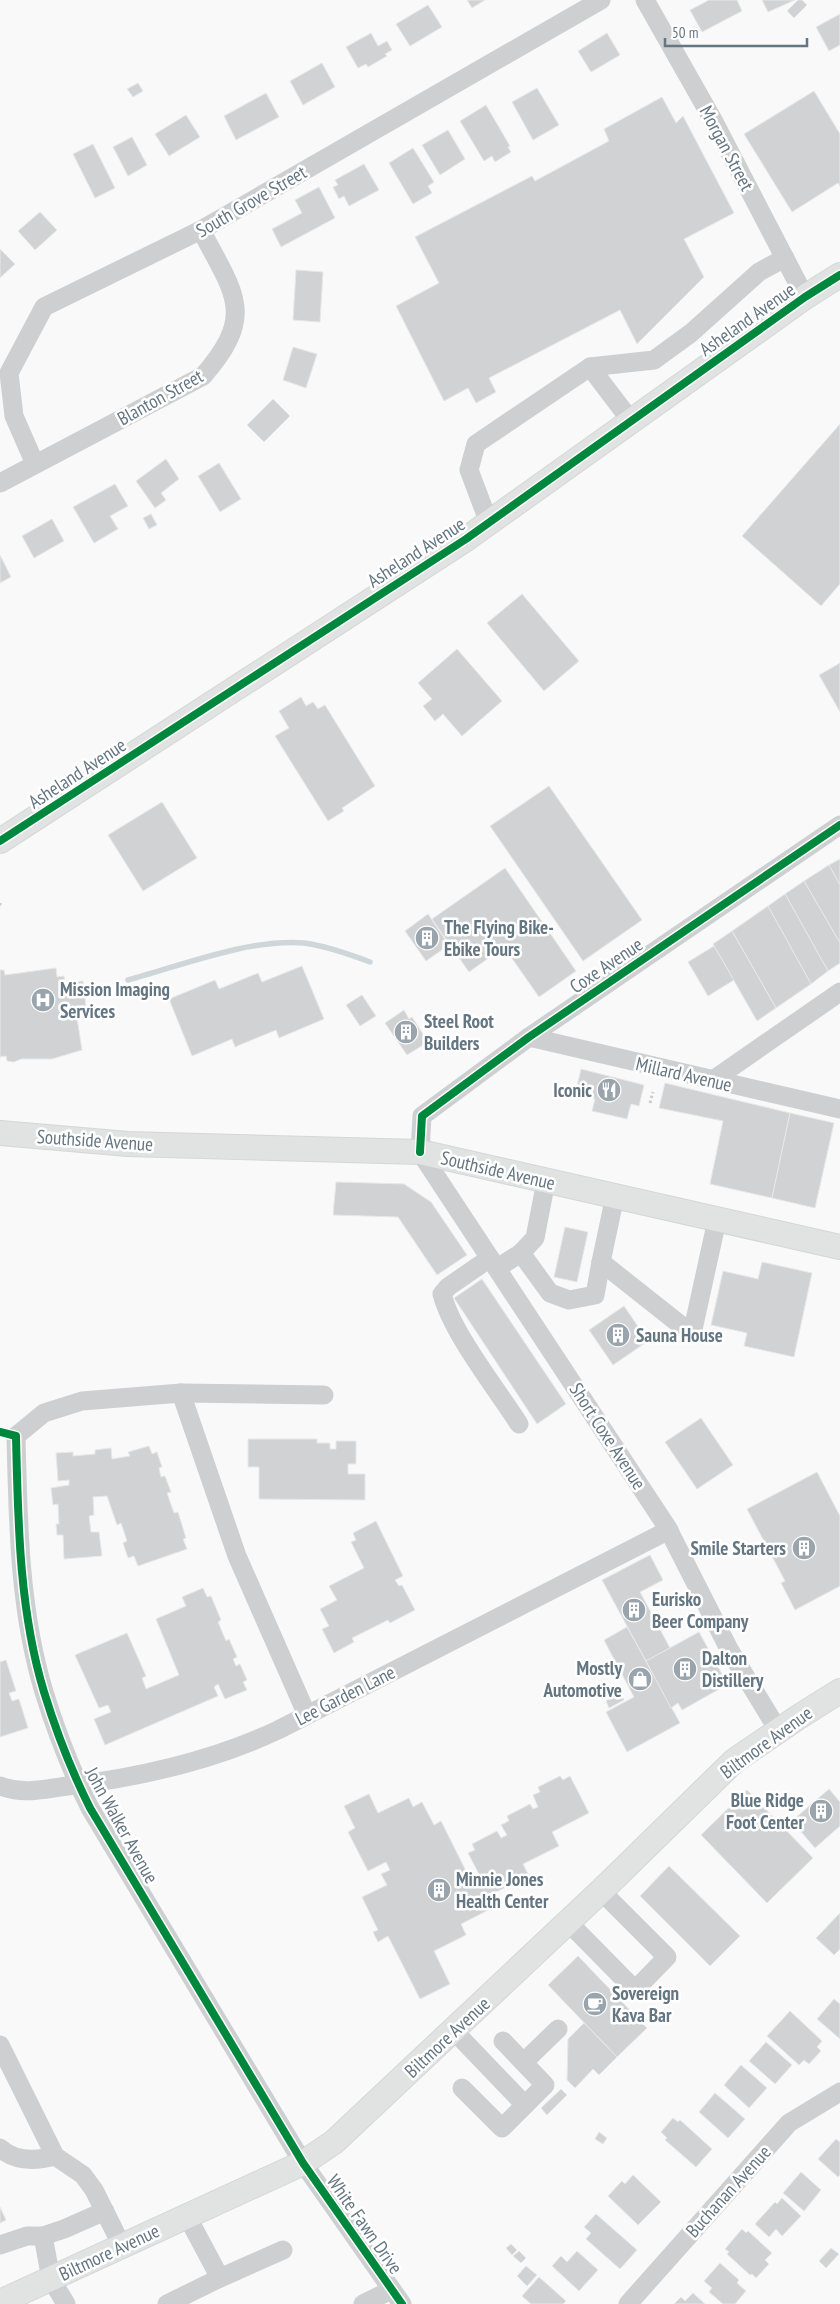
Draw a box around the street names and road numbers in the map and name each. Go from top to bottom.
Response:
street label: Morgan Street [695,101,760,195]
street label: South Grove Street [192,159,311,242]
street label: Asheland Avenue [694,277,800,361]
street label: Blanton Street [113,363,208,430]
street label: Asheland Avenue [363,511,470,593]
street label: Asheland Avenue [24,732,131,814]
street label: Coxe Avenue [565,932,647,998]
street label: Millard Avenue [634,1051,734,1097]
street label: Southside Avenue [36,1124,154,1156]
street label: Southside Avenue [439,1145,558,1195]
street label: Short Coxe Avenue [565,1378,652,1494]
street label: Lee Garden Lane [291,1660,399,1730]
street label: Biltmore Avenue [715,1700,817,1783]
street label: John Walker Avenue [80,1762,164,1887]
street label: Biltmore Avenue [399,1991,495,2083]
street label: Buchanan Avenue [680,2140,776,2242]
street label: White Fawn Drive [322,2170,408,2278]
street label: Biltmore Avenue [55,2218,163,2286]

